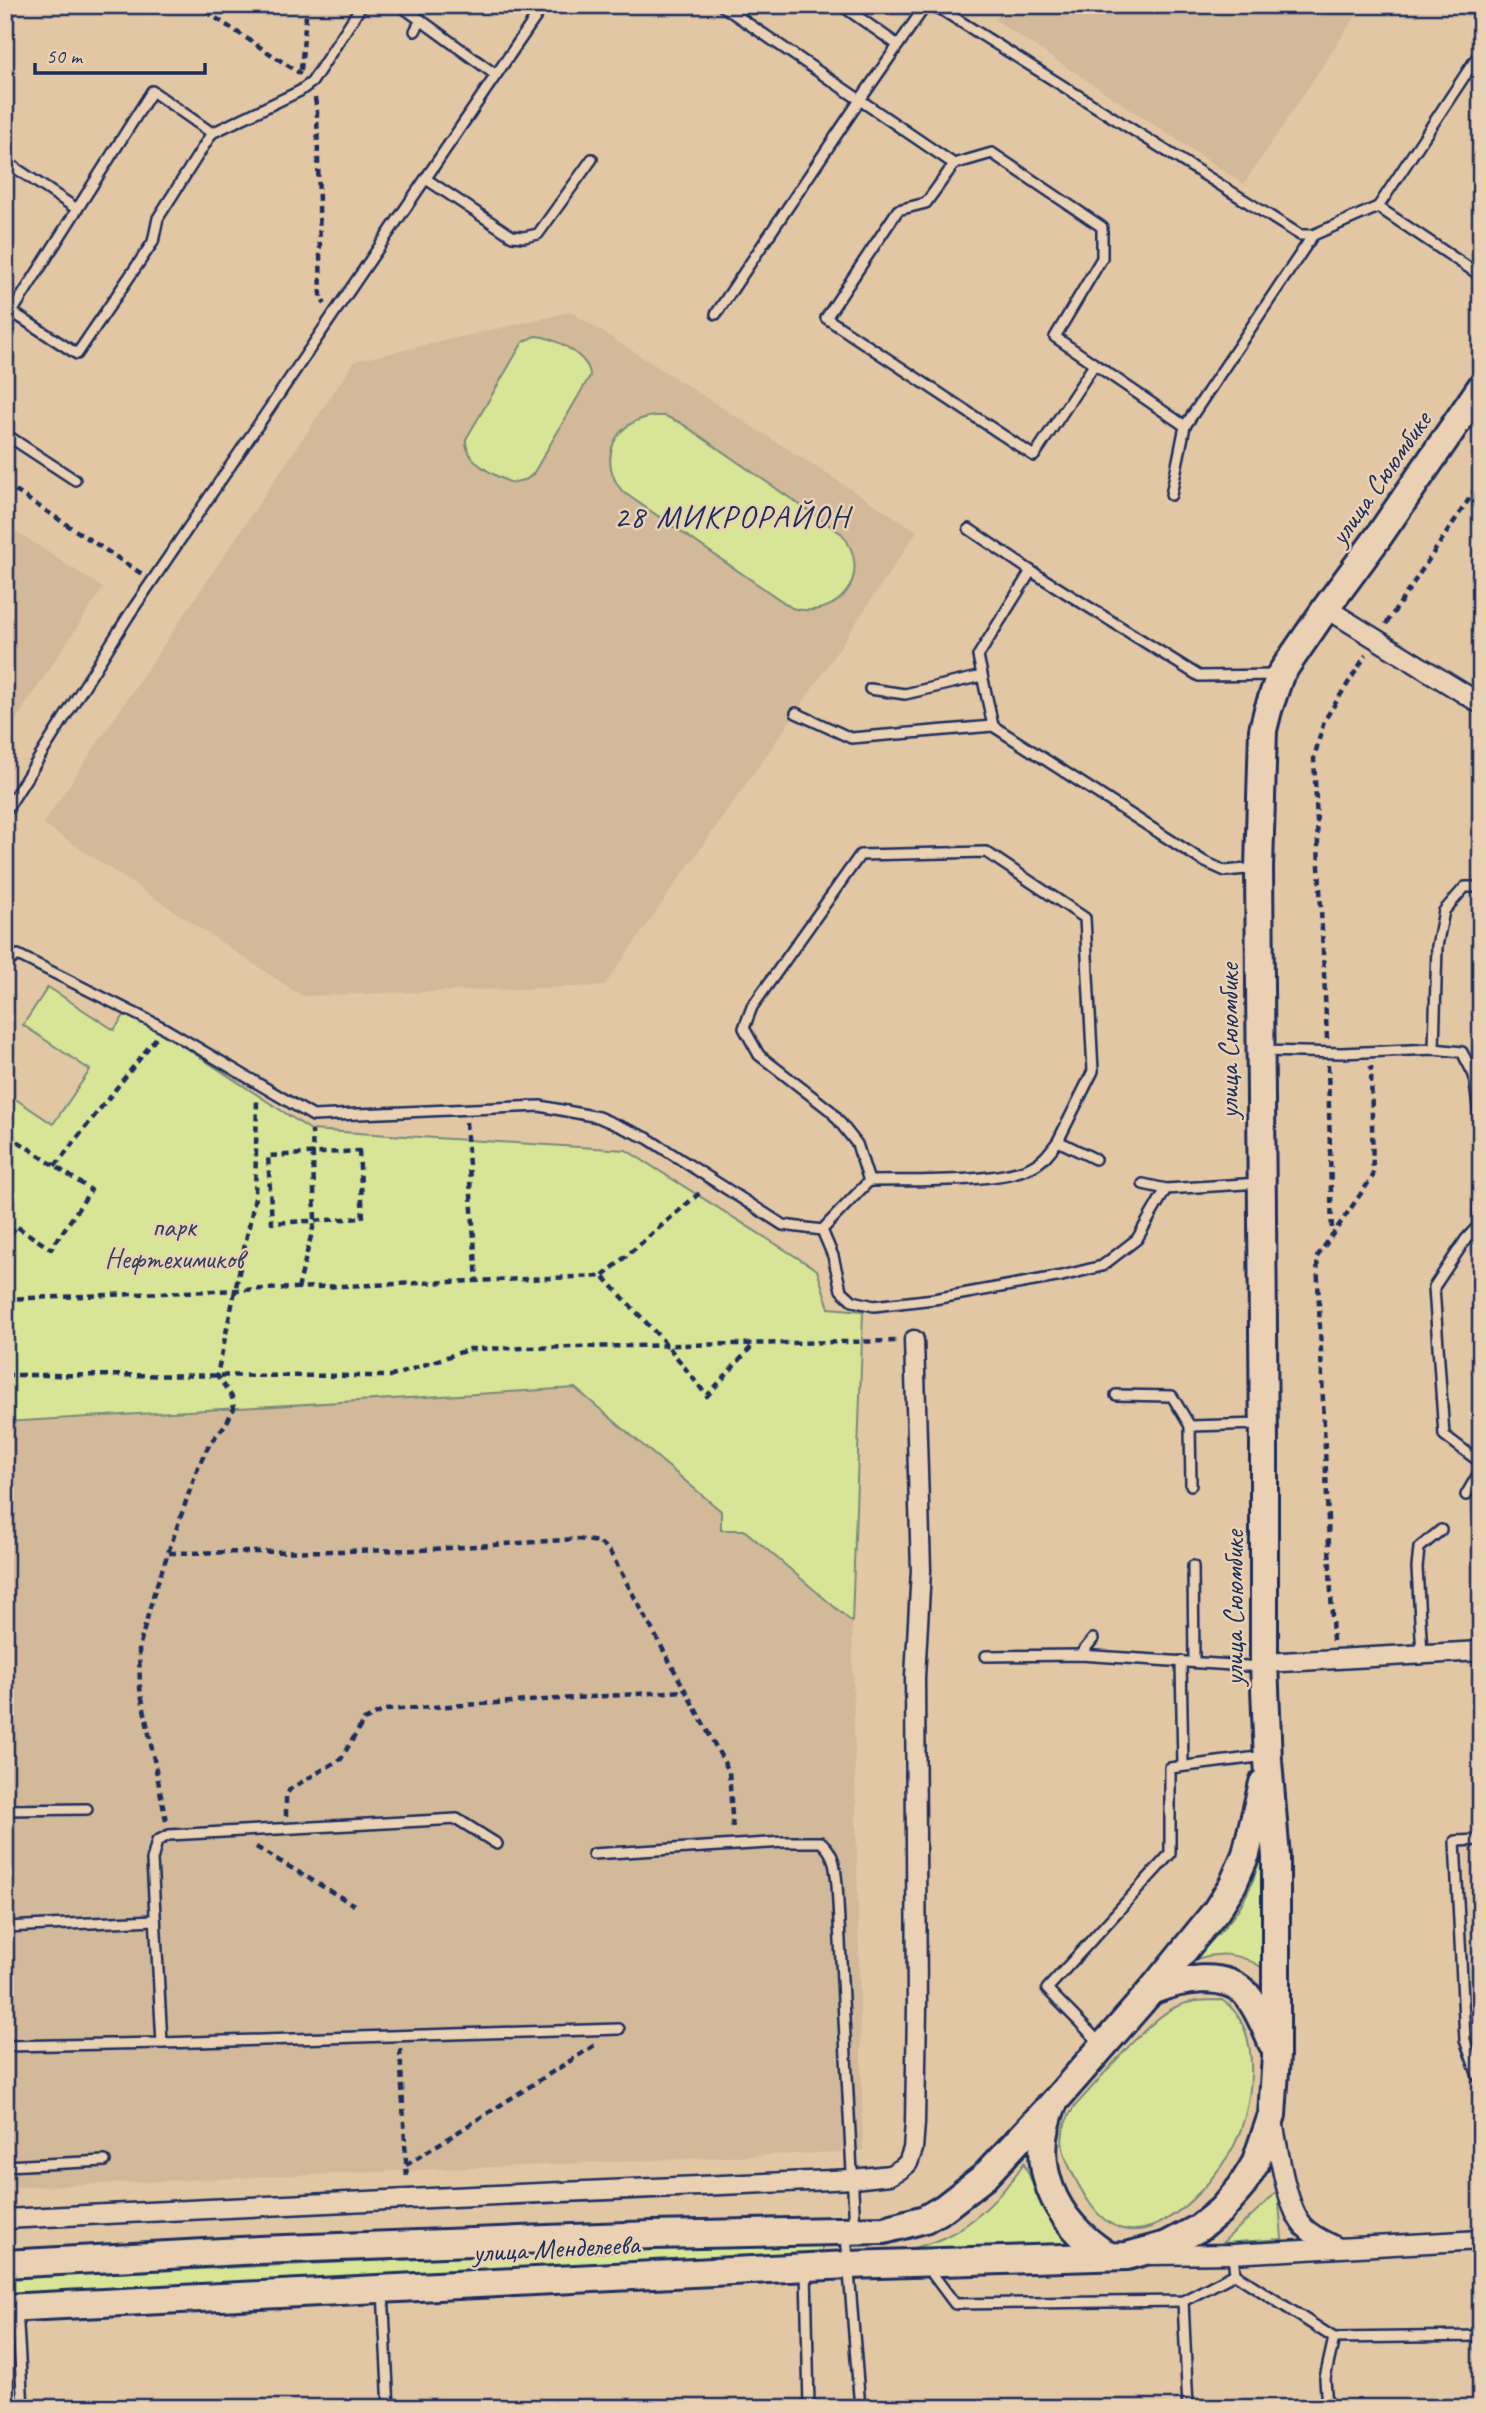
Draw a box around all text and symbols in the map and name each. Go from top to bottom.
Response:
scale bar [35,32,205,76]
text: 50 m [46,43,84,69]
street label: улица Сююмбике [1320,403,1440,553]
district label: 28 МИКРОРАЙОН [614,496,853,537]
street label: улица Сююмбике [1211,961,1246,1121]
park label: парк Нефтехимиков [105,1209,249,1276]
street label: улица Сююмбике [1216,1528,1251,1688]
street label: улица Менделеева [470,2226,642,2270]

